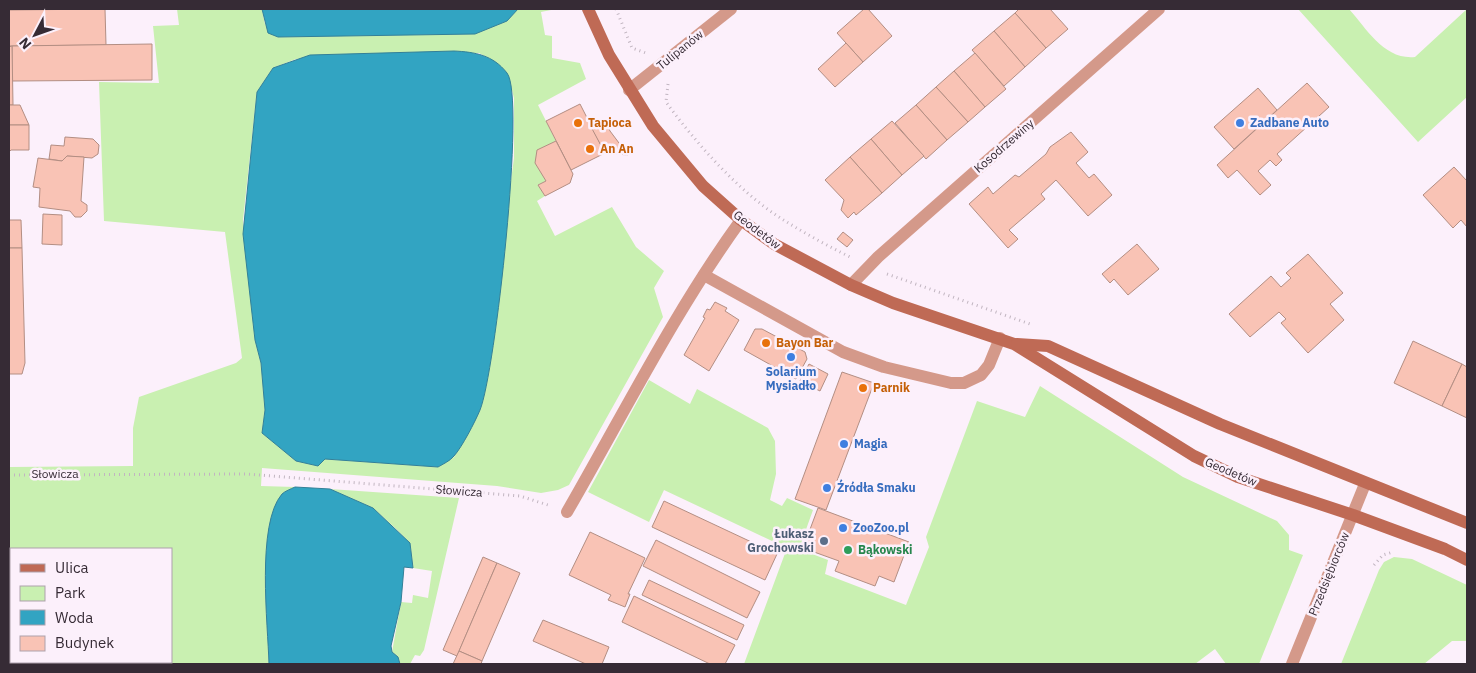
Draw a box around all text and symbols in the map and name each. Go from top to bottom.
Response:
north arrow [10,10,60,60]
street label: Tulipanów [653,26,706,73]
text: N [15,34,35,53]
place label: Tapioca [588,115,632,130]
street label: Kosodrzewiny [971,115,1037,176]
place label: Zadbane Auto [1250,115,1329,130]
marker: Tapioca [572,117,584,129]
marker: Zadbane Auto [1234,117,1246,129]
place label: An An [600,141,634,156]
marker: An An [584,143,596,155]
street label: Geodetów [731,207,784,252]
place label: Bayon Bar [776,335,834,350]
marker: Bayon Bar [760,337,772,349]
marker: Solarium Mysiadło [785,351,797,363]
place label: Solarium Mysiadło [766,364,816,393]
place label: Parnik [873,380,910,395]
marker: Parnik [857,382,869,394]
place label: Magia [854,436,888,451]
marker: Magia [838,438,850,450]
street label: Geodetów [1203,454,1260,489]
street label: Słowicza [31,466,79,481]
place label: Źródła Smaku [837,479,916,495]
street label: Słowicza [435,481,484,500]
marker: Źródła Smaku [821,482,833,494]
place label: ZooZoo.pl [853,520,909,535]
marker: ZooZoo.pl [837,522,849,534]
place label: Łukasz Grochowski [747,526,814,555]
street label: Przedsiębiorców [1305,530,1352,618]
marker: Łukasz Grochowski [818,535,830,547]
place label: Bąkowski [858,542,913,557]
marker: Bąkowski [842,544,854,556]
legend [10,548,172,663]
text: Ulica [55,558,89,577]
text: Park [55,583,85,602]
text: Woda [55,608,93,627]
text: Budynek [55,633,114,652]

